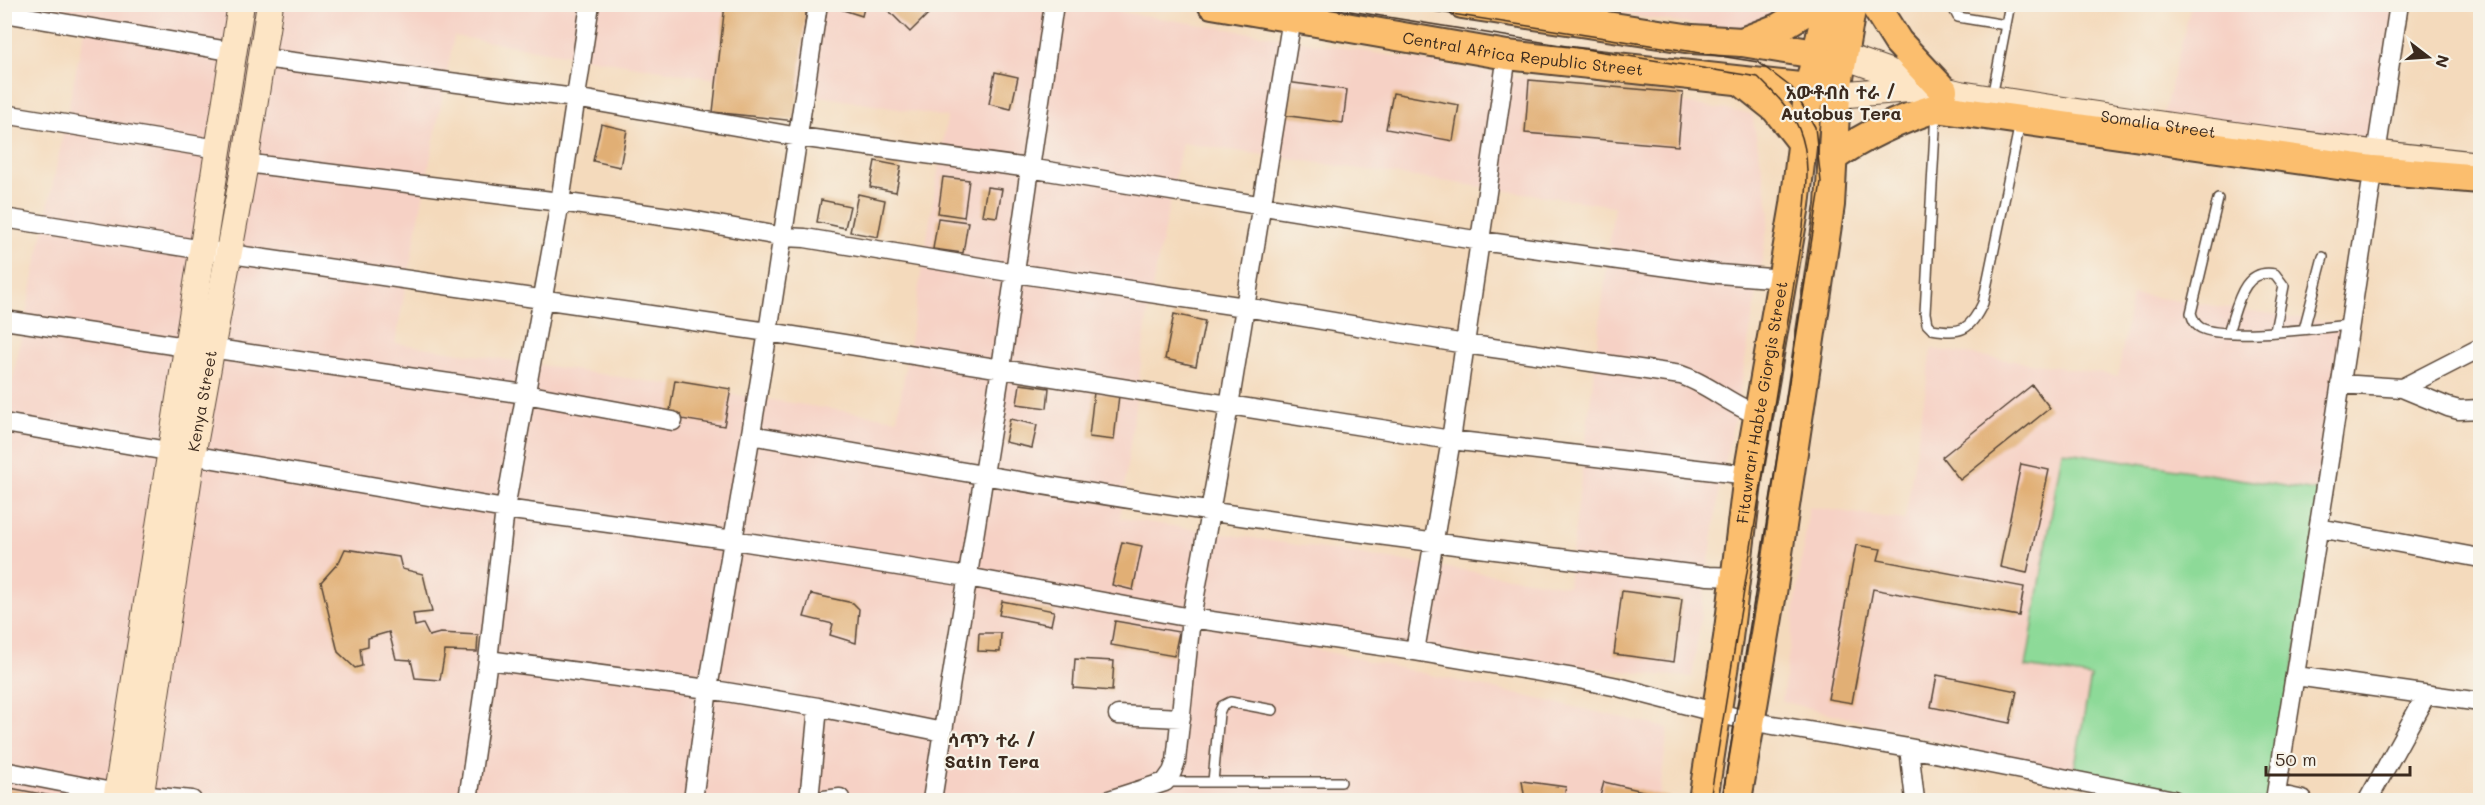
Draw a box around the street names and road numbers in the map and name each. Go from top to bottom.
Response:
street label: Central Africa Republic Street [1401,26,1644,80]
street label: Somalia Street [2099,105,2217,142]
street label: Fitawrari Habte Giorgis Street [1731,279,1792,525]
street label: Kenya Street [182,348,221,453]

